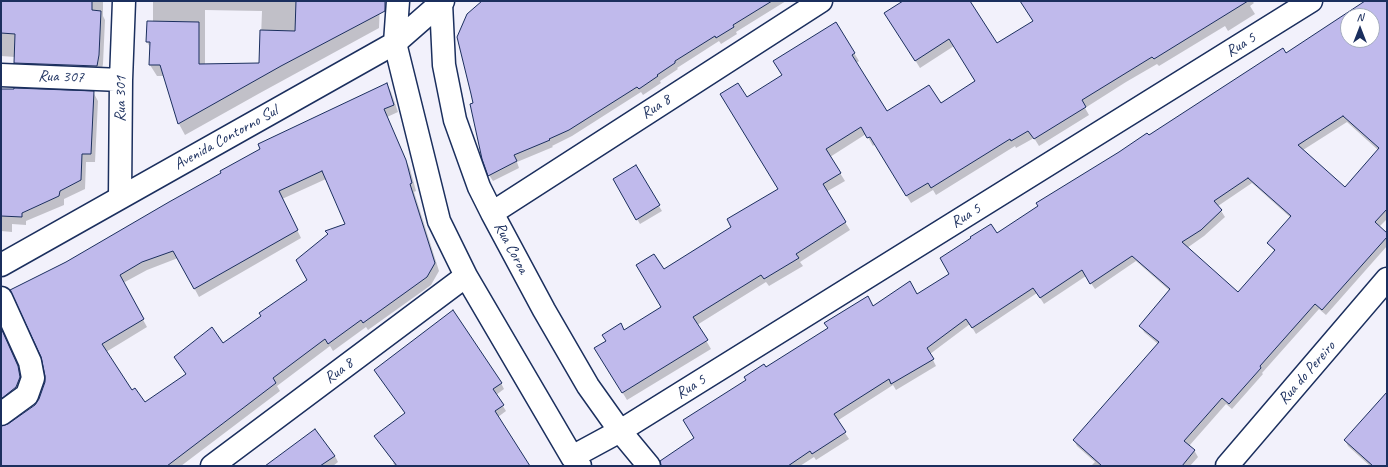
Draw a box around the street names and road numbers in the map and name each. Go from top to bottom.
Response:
street label: Rua 5 [1223,29,1259,61]
street label: Rua 307 [38,67,84,87]
street label: Rua 301 [111,76,131,122]
street label: Rua 8 [638,90,674,124]
street label: Avenida Contorno Sul [171,102,281,174]
street label: Rua 5 [948,200,984,232]
street label: Rua Coroa [489,219,533,277]
street label: Rua do Pereiro [1274,337,1340,409]
street label: Rua 8 [321,354,357,388]
street label: Rua 5 [673,371,709,403]

